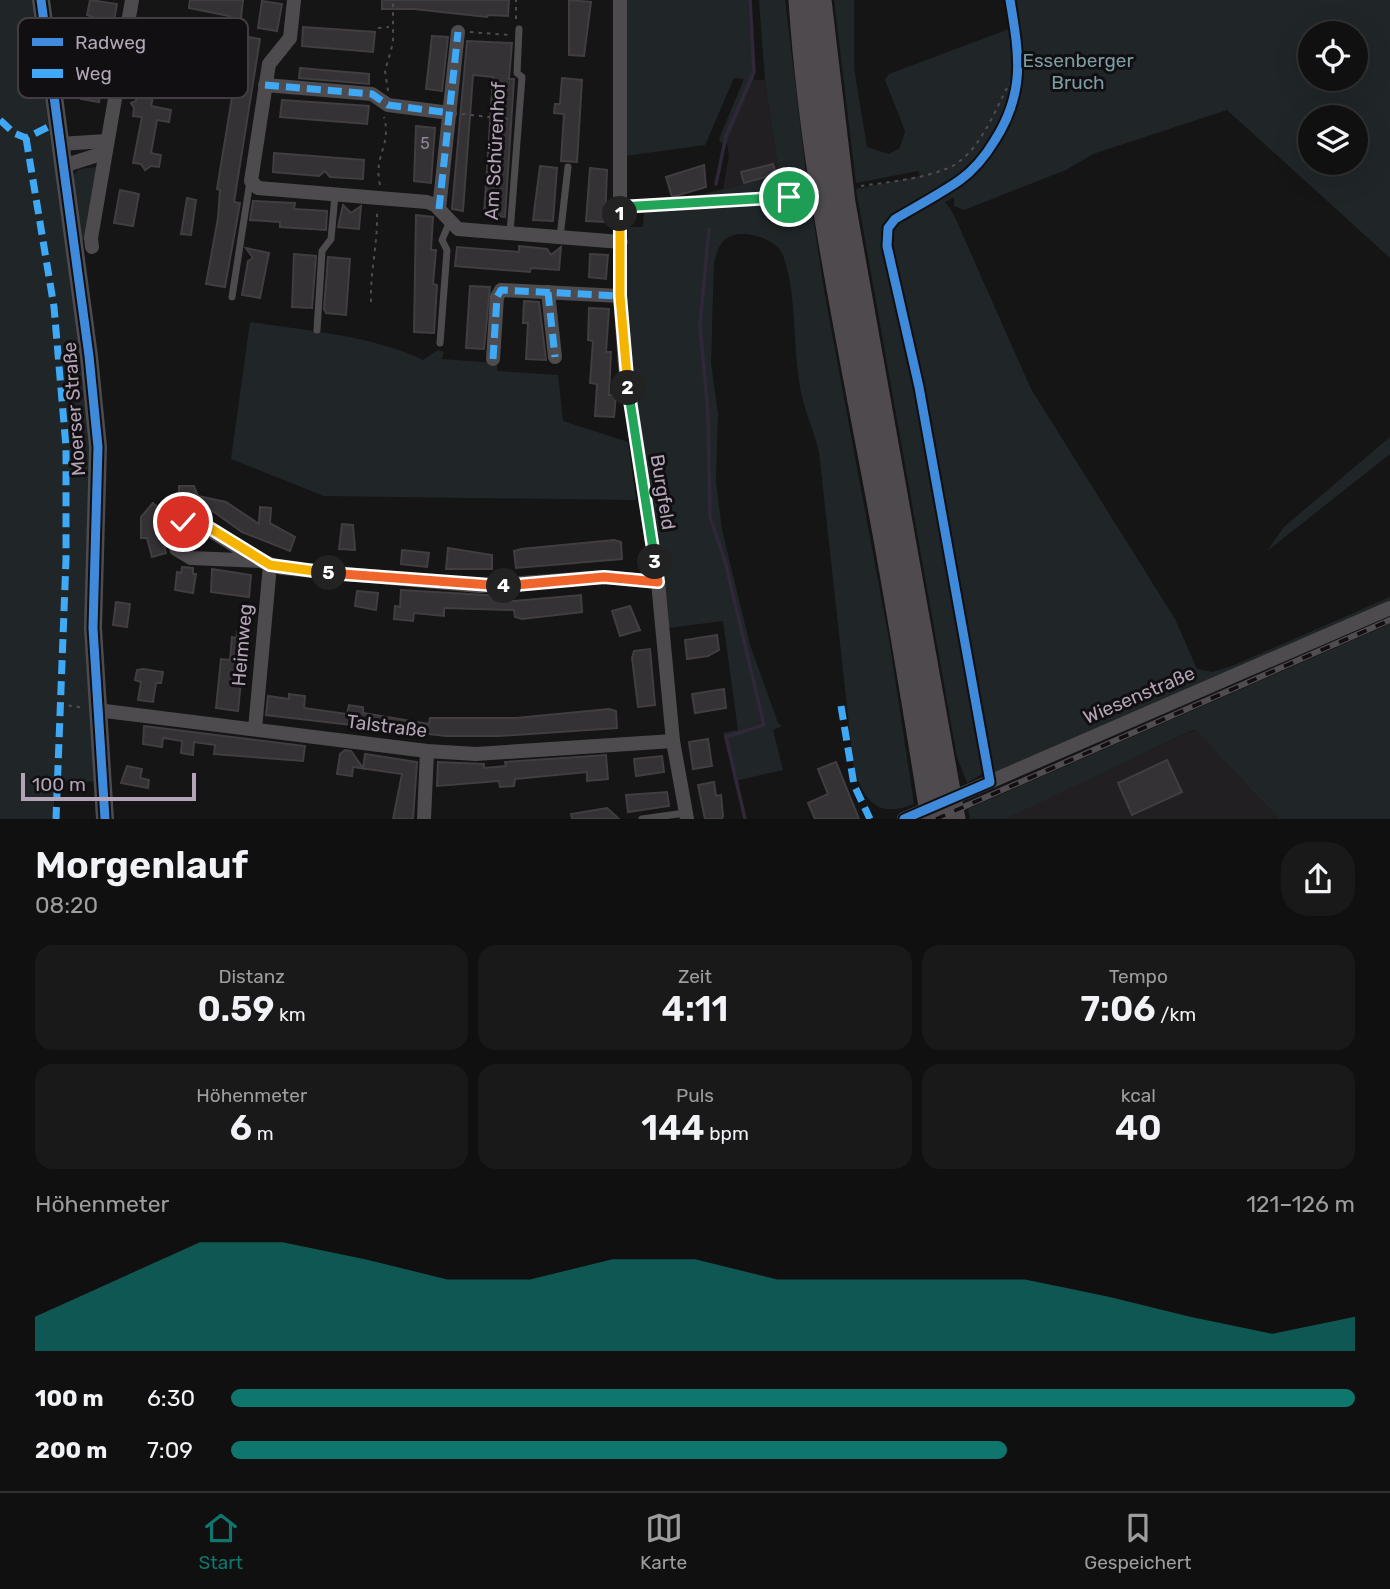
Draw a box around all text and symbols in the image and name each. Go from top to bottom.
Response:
legend [18,18,248,98]
map controls [1298,21,1368,175]
button: locate [1298,21,1368,91]
text: Radweg [75,31,146,54]
park label: Essenberger Bruch [1022,49,1134,94]
text: Weg [75,62,112,85]
street label: Am Schürenhof [480,81,510,221]
button: layers [1298,105,1368,175]
house number: 5 [420,134,430,153]
pin [759,167,819,227]
icon: arrive [770,178,808,216]
pin: 1 [602,196,638,232]
text: 1 [615,202,624,225]
street label: Moerser Straße [58,341,90,477]
pin: 2 [610,370,646,406]
text: 2 [621,376,634,399]
street label: Burgfeld [646,453,680,531]
pin [153,492,213,552]
icon: check [164,503,202,541]
pin: 3 [638,544,672,580]
text: 3 [648,550,661,573]
pin: 5 [312,556,346,590]
text: 5 [322,561,335,584]
pin: 4 [486,568,522,604]
text: 4 [497,574,510,597]
street label: Heimweg [227,603,257,687]
street label: Wiesenstraße [1080,661,1198,729]
street label: Talstraße [345,710,429,742]
scale bar [21,770,196,802]
text: 100 m [32,773,86,796]
text: Morgenlauf [35,842,248,888]
button: share [1281,842,1355,916]
text: 08:20 [35,891,98,919]
text: Distanz [218,965,285,988]
text: Zeit [678,965,712,988]
text: Tempo [1109,965,1168,988]
text: 0.59 [198,988,274,1030]
text: 4:11 [662,988,728,1030]
text: 7:06 [1080,988,1156,1030]
text: km [274,1003,306,1026]
text: /km [1156,1003,1196,1026]
text: Höhenmeter [196,1084,307,1107]
text: Puls [676,1084,714,1107]
text: kcal [1121,1084,1156,1107]
text: 6 [230,1107,252,1149]
text: 144 [641,1107,705,1149]
text: 40 [1115,1107,1162,1149]
text: m [252,1122,274,1145]
text: bpm [705,1122,749,1145]
text: Höhenmeter [35,1190,169,1218]
text: 121–126 m [1246,1190,1355,1218]
text: 100 m [35,1384,104,1412]
text: 6:30 [147,1384,195,1412]
text: 200 m [35,1436,107,1464]
text: 7:09 [147,1436,193,1464]
tab: Start [199,1509,243,1574]
tab: Karte [640,1509,687,1574]
tab: Gespeichert [1084,1509,1191,1574]

